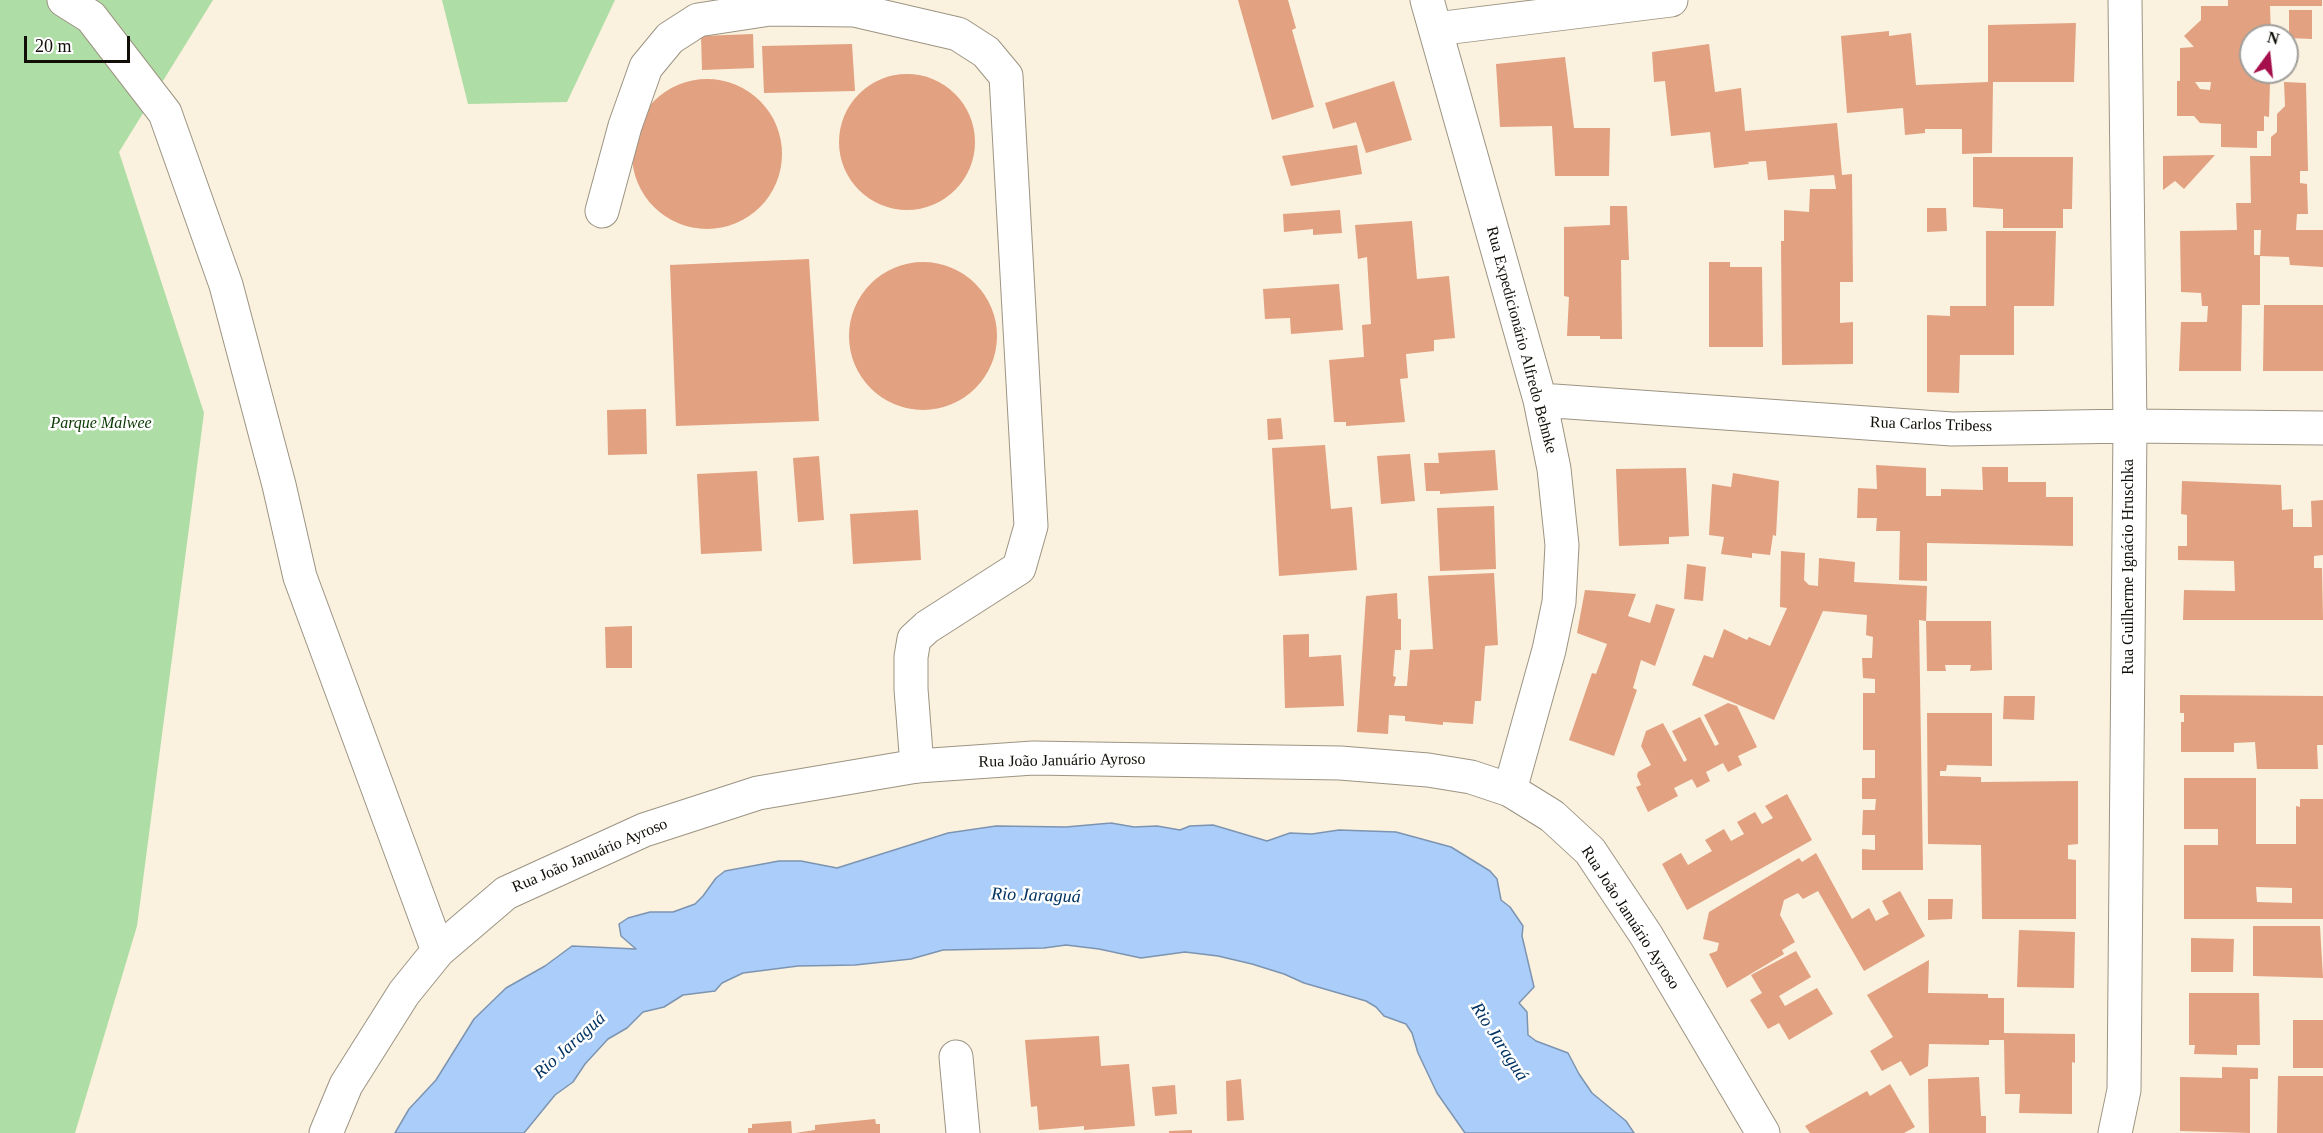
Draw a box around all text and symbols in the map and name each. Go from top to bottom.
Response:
scale bar [27,24,134,62]
north arrow [2239,24,2299,84]
text: N [2265,28,2281,48]
text: 20 m [35,36,72,56]
street label: Rua Expedicionário Alfredo Behnke [1481,224,1561,456]
street label: Rua Carlos Tribess [1870,413,1992,437]
park label: Parque Malwee [50,414,152,434]
street label: Rua Guilherme Ignácio Hruschka [2119,459,2139,675]
street label: Rua João Januário Ayroso [978,750,1146,772]
street label: Rua João Januário Ayroso [509,815,671,897]
street label: Rua João Januário Ayroso [1576,843,1684,993]
water label: Rio Jaraguá [991,884,1081,908]
water label: Rio Jaraguá [1466,999,1532,1085]
water label: Rio Jaraguá [530,1008,610,1084]

